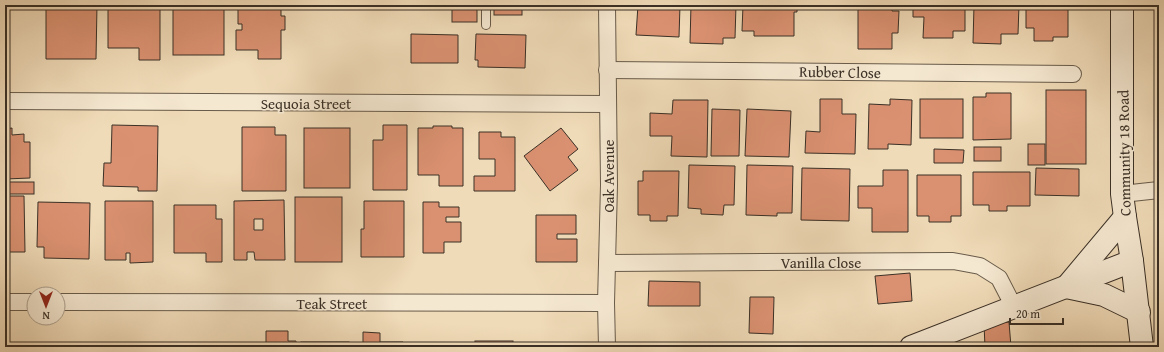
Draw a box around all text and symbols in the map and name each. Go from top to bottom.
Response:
street label: Rubber Close [799,61,881,83]
street label: Community 18 Road [1112,90,1136,216]
street label: Sequoia Street [261,93,352,114]
street label: Oak Avenue [598,139,619,213]
street label: Vanilla Close [781,252,861,273]
north arrow [26,286,66,326]
street label: Teak Street [297,293,368,314]
scale bar [1010,300,1063,326]
text: 20 m [1016,305,1040,322]
text: N [42,308,50,324]

